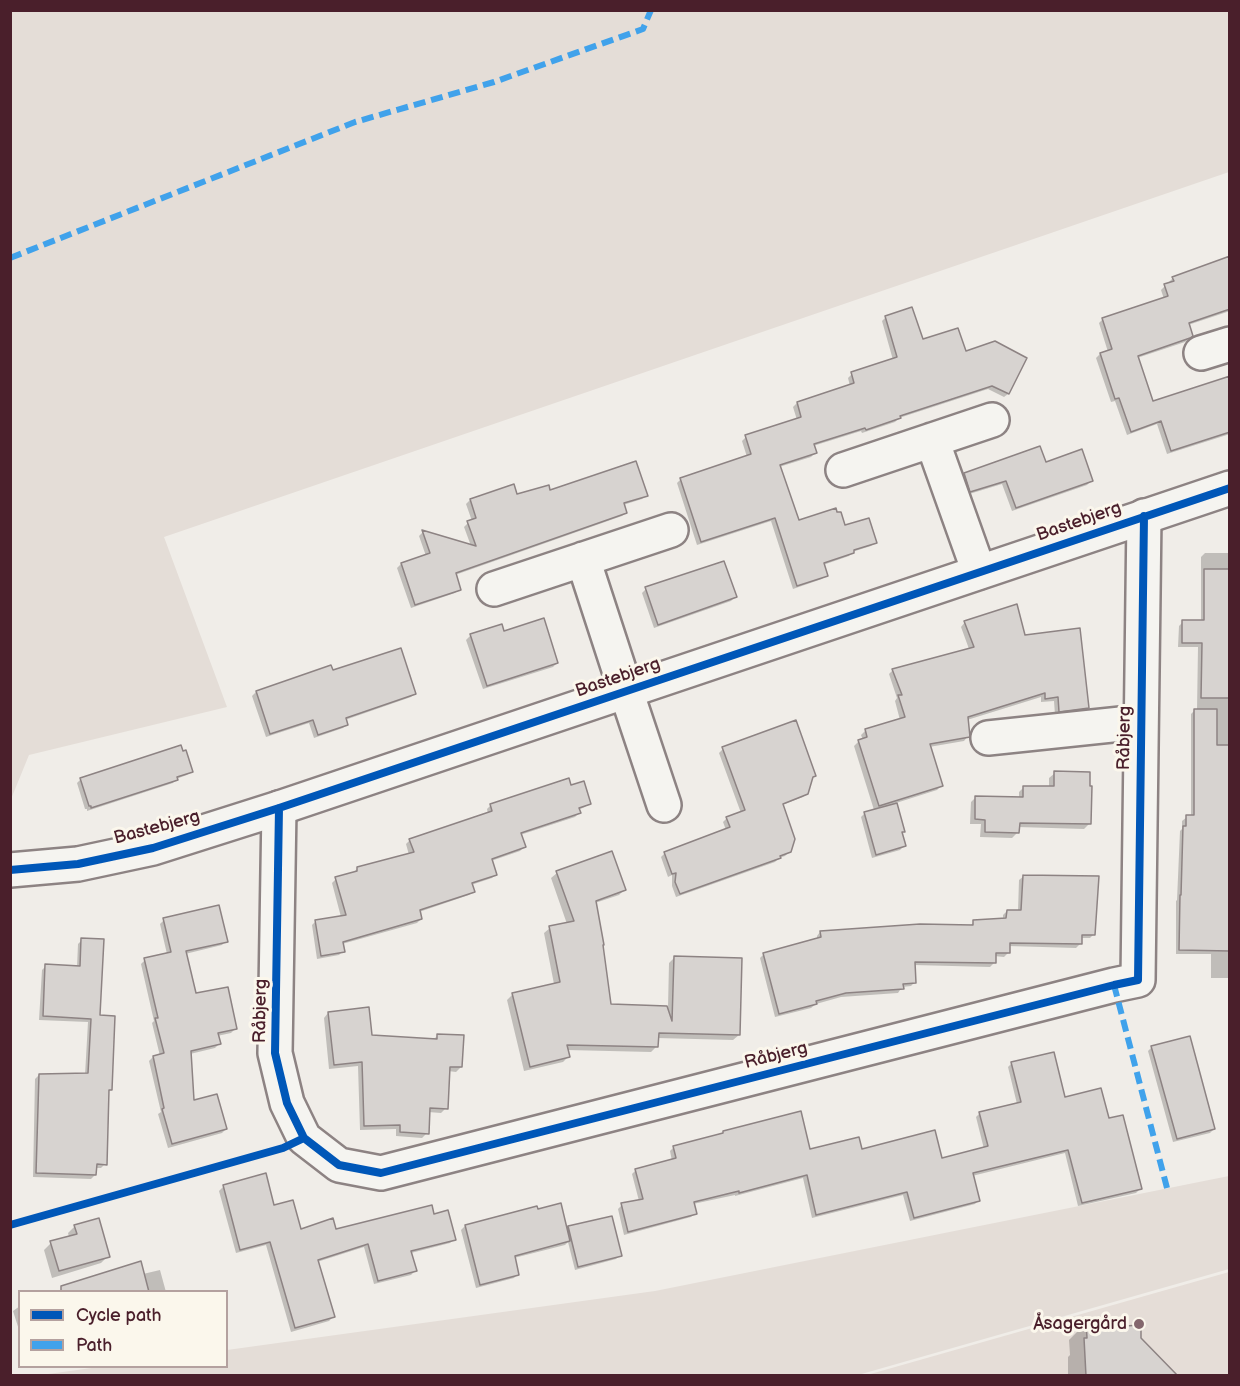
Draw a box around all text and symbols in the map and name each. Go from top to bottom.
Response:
street label: Bastebjerg [1034,497,1124,547]
street label: Bastebjerg [573,653,663,703]
street label: Råbjerg [1114,706,1136,770]
street label: Bastebjerg [112,806,202,850]
street label: Råbjerg [250,979,272,1043]
street label: Råbjerg [742,1038,810,1074]
legend [18,1290,228,1368]
text: Cycle path [76,1305,162,1326]
place label: Åsagergård [1033,1313,1127,1335]
marker: Åsagergård [1132,1317,1146,1331]
text: Path [76,1335,112,1356]

